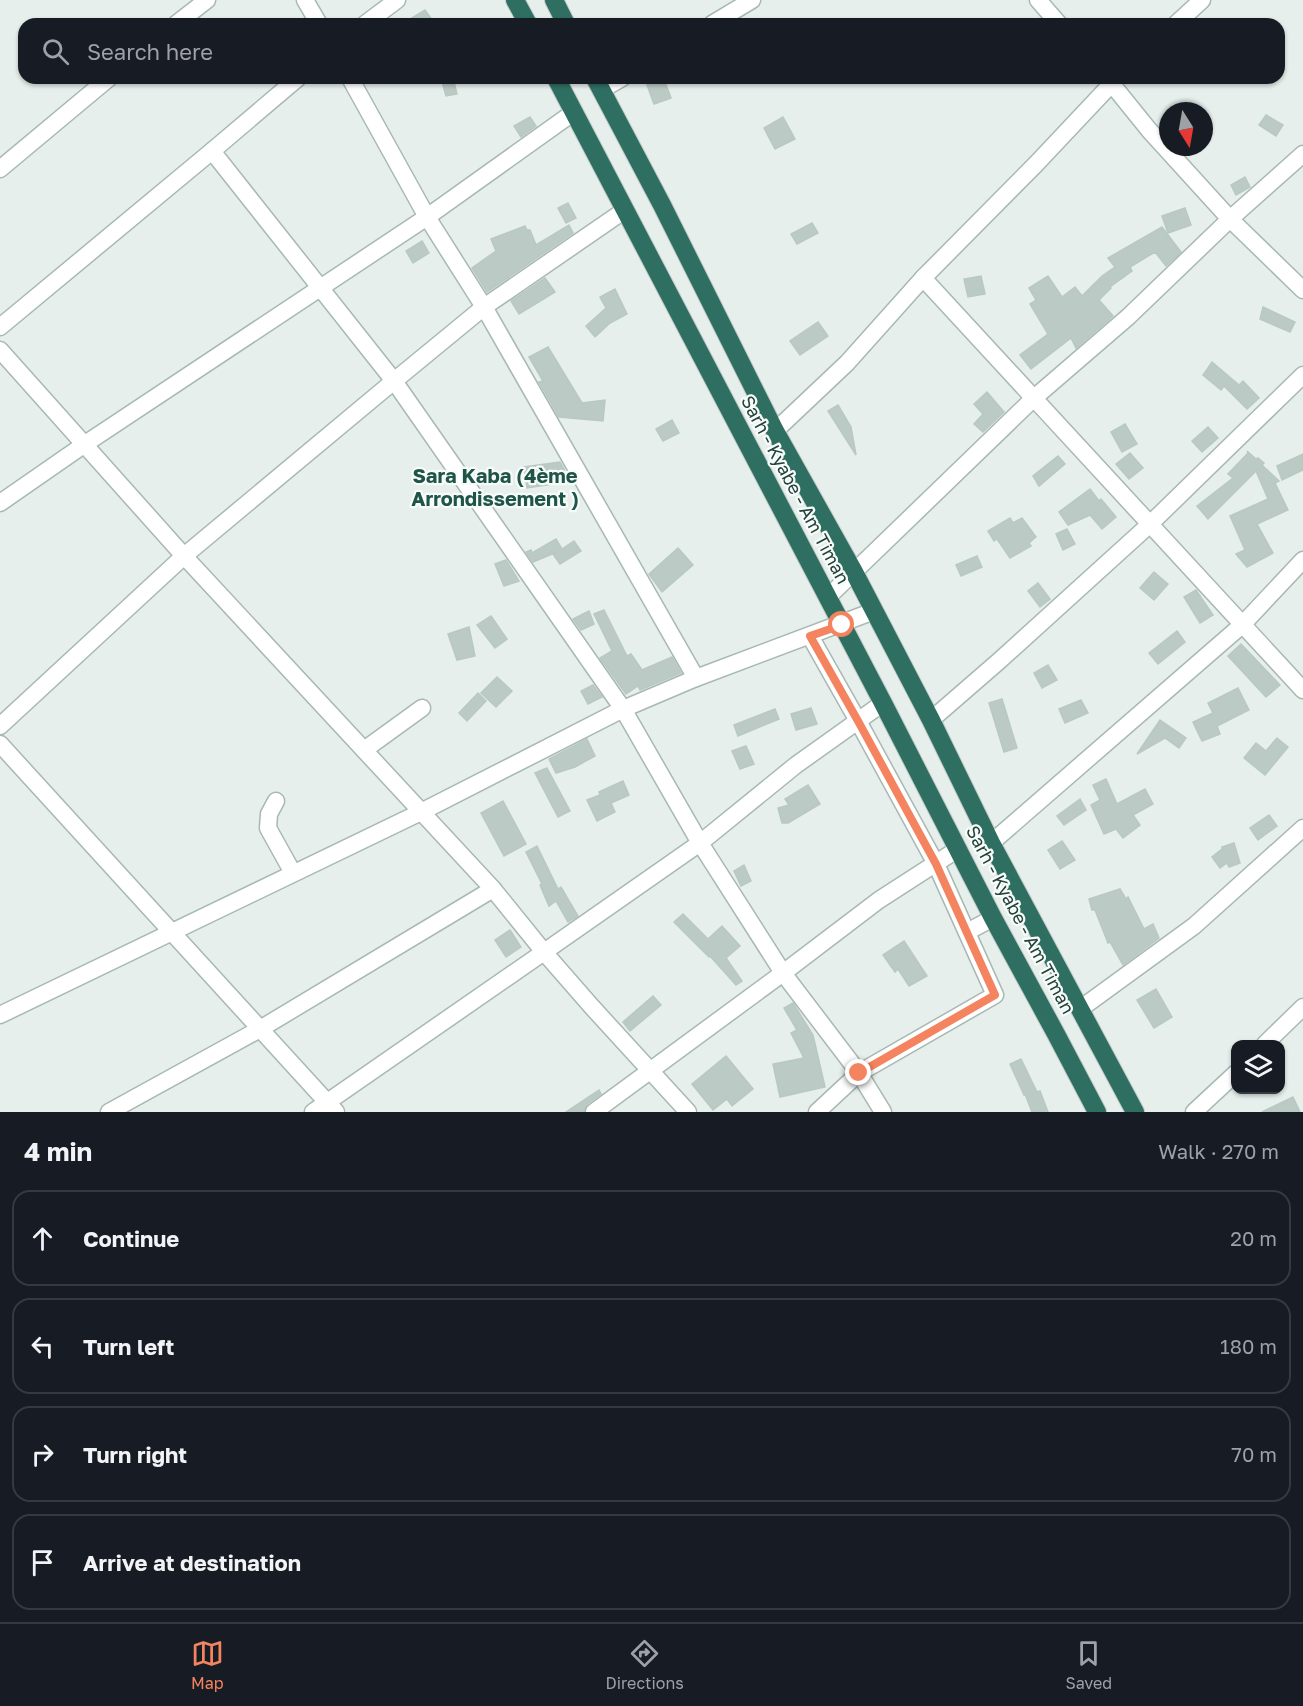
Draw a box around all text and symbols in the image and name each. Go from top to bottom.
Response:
search box [18,18,1285,84]
icon: search [39,35,72,68]
text: Search here [87,38,213,65]
north arrow [1159,102,1213,156]
street label: Sarh - Kyabe - Am Timan [737,392,855,587]
district label: Sara Kaba (4ème Arrondissement ) [411,463,579,510]
route start [828,611,854,637]
street label: Sarh - Kyabe - Am Timan [962,822,1080,1017]
map controls [1231,1040,1285,1094]
button: layers [1231,1040,1285,1094]
route end [845,1059,871,1085]
text: 4 min [24,1136,92,1167]
text: Walk · 270 m [1158,1139,1279,1163]
icon: ahead [26,1222,59,1255]
text: Continue [83,1225,179,1252]
text: 20 m [1230,1226,1277,1250]
icon: left [26,1330,59,1363]
text: Turn left [83,1333,174,1360]
text: 180 m [1220,1334,1277,1358]
icon: right [26,1438,59,1471]
text: Turn right [83,1441,187,1468]
text: 70 m [1231,1442,1277,1466]
icon: arrive [26,1546,59,1579]
text: Arrive at destination [83,1549,301,1576]
tab: Map [191,1637,224,1693]
tab: Directions [606,1637,684,1693]
tab: Saved [1065,1637,1112,1693]

